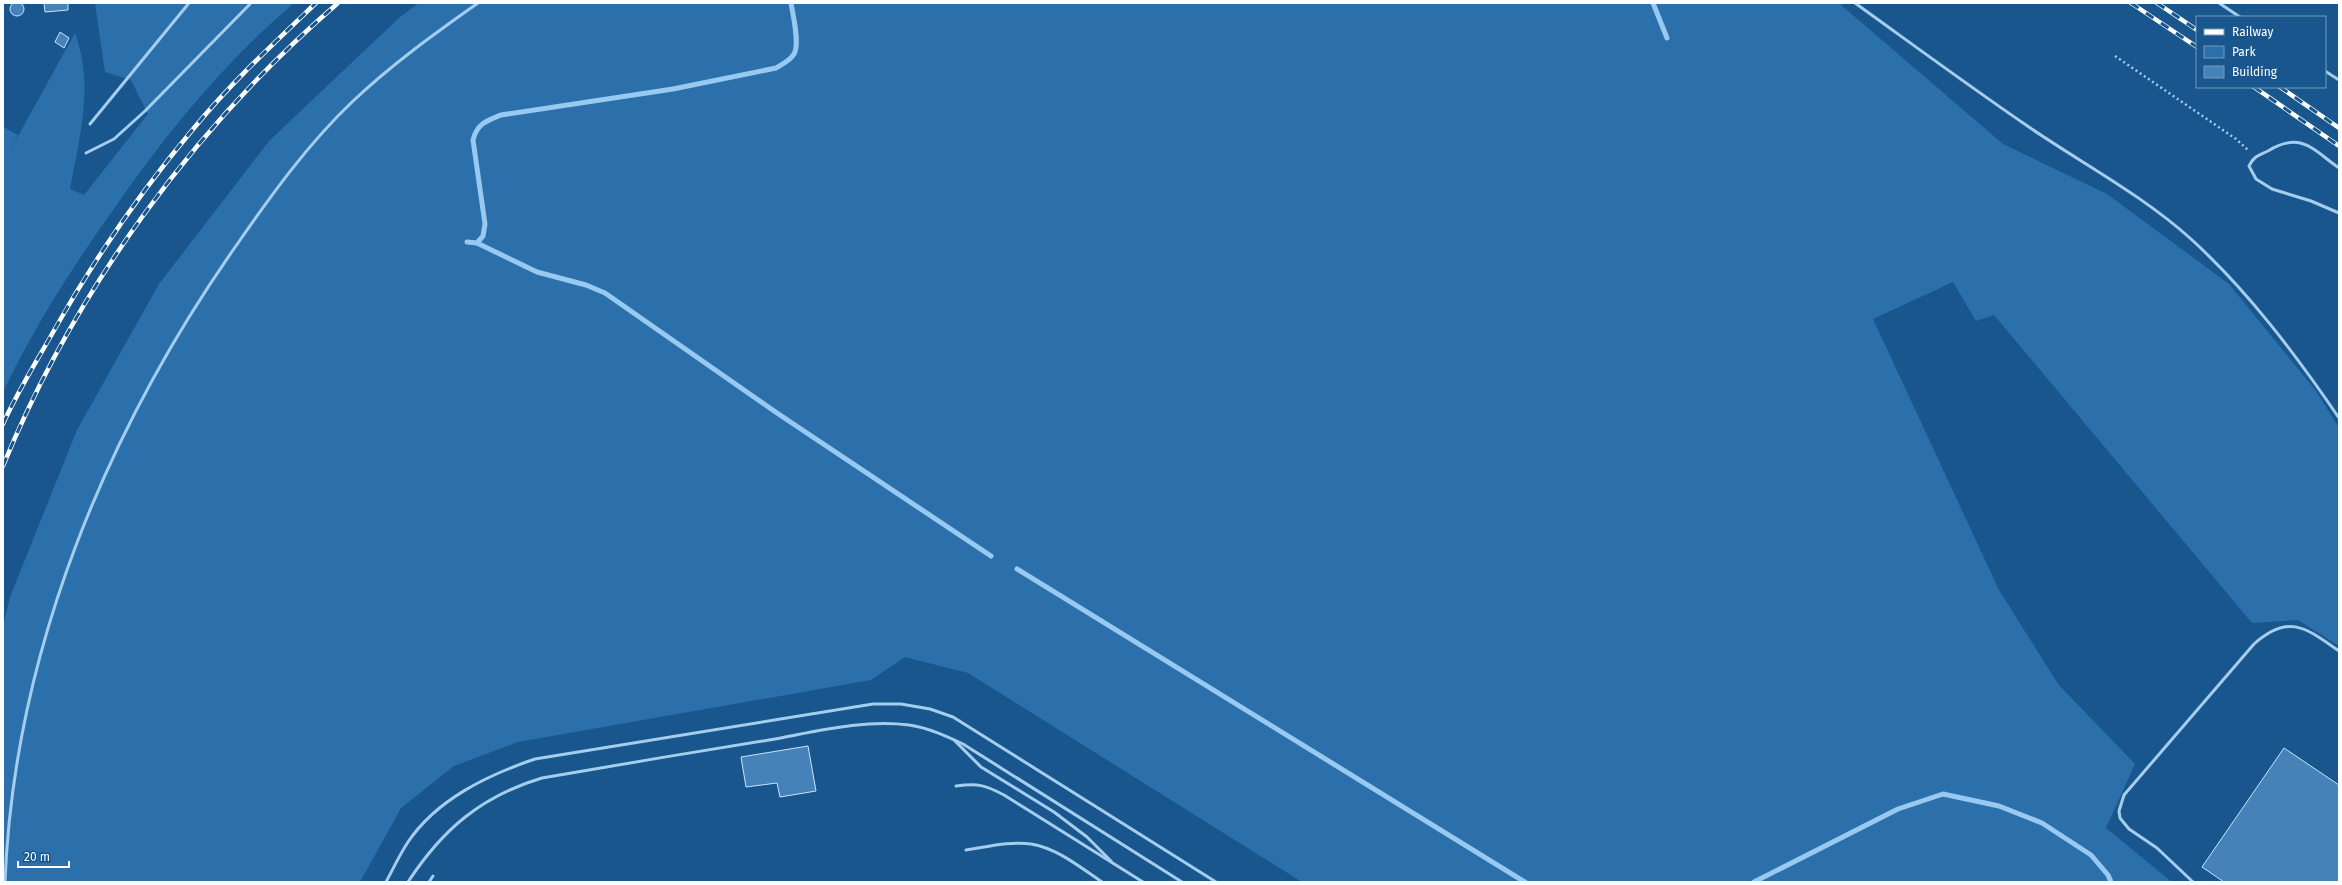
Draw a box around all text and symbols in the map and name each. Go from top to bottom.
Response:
legend [2196,16,2326,88]
text: Railway [2232,25,2273,39]
text: Park [2232,45,2256,59]
text: Building [2232,65,2278,79]
scale bar [18,843,69,869]
text: 20 m [24,850,50,864]

